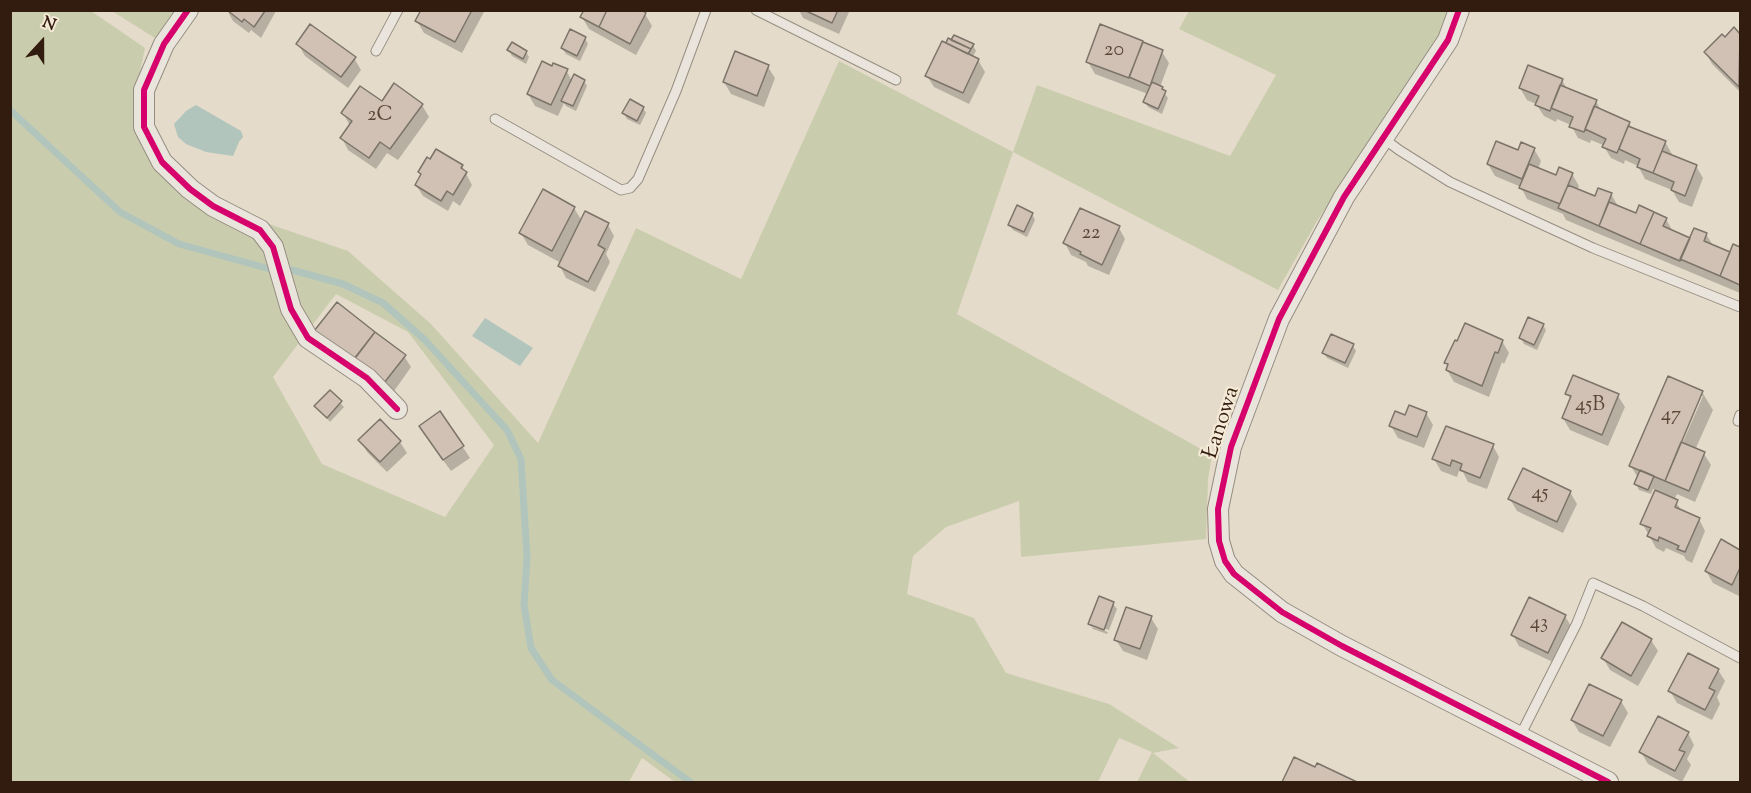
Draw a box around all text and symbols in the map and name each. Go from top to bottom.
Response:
north arrow [12,12,72,72]
text: N [39,12,59,38]
house number: 20 [1104,40,1124,64]
house number: 2C [367,105,393,129]
house number: 22 [1082,223,1100,247]
street label: Łanowa [1199,384,1247,462]
house number: 45B [1575,395,1605,419]
house number: 47 [1661,405,1681,429]
house number: 45 [1532,483,1548,507]
house number: 43 [1530,613,1548,637]

